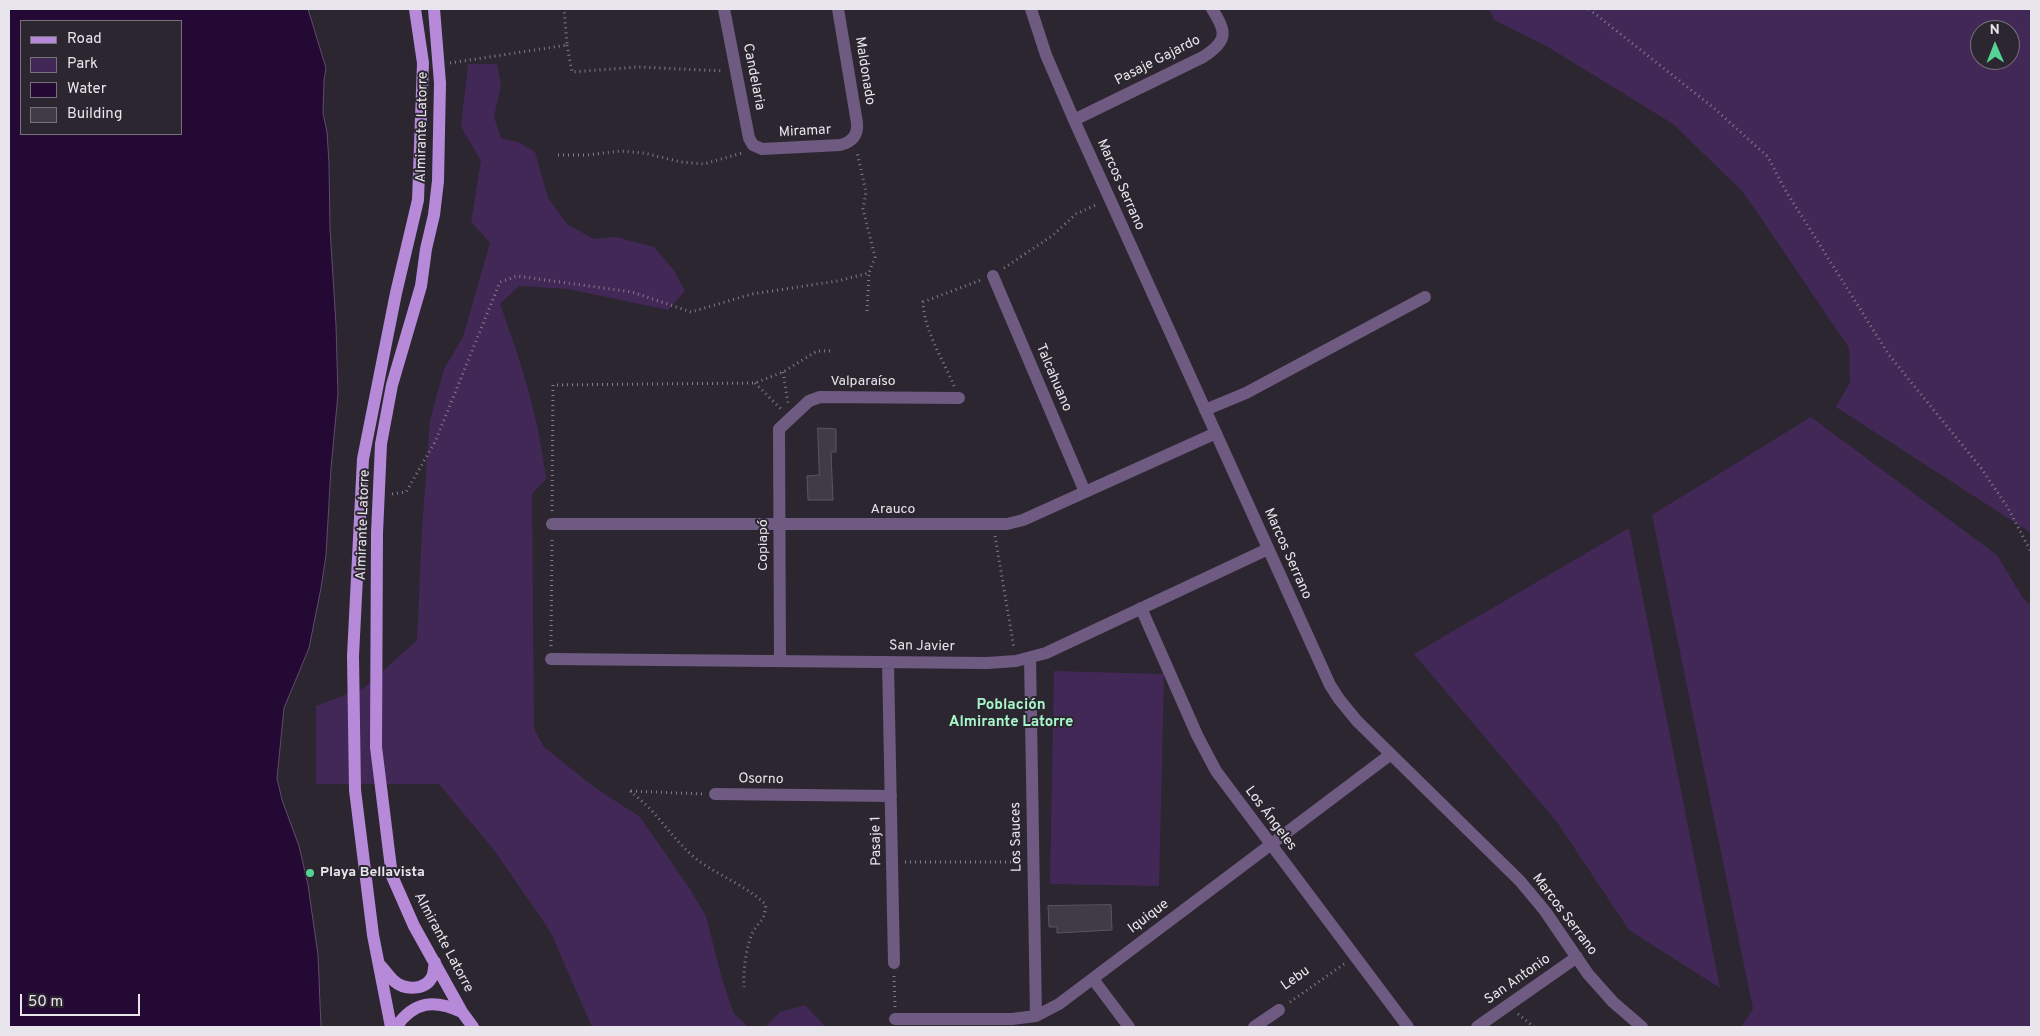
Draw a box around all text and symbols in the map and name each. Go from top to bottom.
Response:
legend [20,20,182,135]
north arrow [1970,20,2020,70]
text: N [1990,22,2000,39]
text: Road [67,30,102,49]
street label: Pasaje Gajardo [1112,32,1204,90]
street label: Maldonado [850,36,878,106]
street label: Candelaria [738,42,768,112]
text: Park [67,55,98,74]
street label: Almirante Latorre [414,71,432,183]
text: Water [67,80,106,99]
text: Building [67,105,122,124]
street label: Miramar [778,122,832,142]
street label: Marcos Serrano [1092,137,1148,233]
street label: Talcahuano [1031,342,1075,414]
street label: Valparaíso [830,374,896,390]
street label: Almirante Latorre [354,469,374,581]
street label: Arauco [871,502,915,518]
street label: Marcos Serrano [1259,506,1315,602]
street label: Copiapó [756,519,772,571]
street label: San Javier [889,638,955,656]
district label: Población Almirante Latorre [949,697,1073,732]
street label: Osorno [738,771,784,789]
street label: Los Ángeles [1240,784,1300,854]
street label: Los Sauces [1008,802,1026,872]
street label: Pasaje 1 [868,816,886,866]
place label: Playa Bellavista [320,865,425,881]
marker: Playa Bellavista [304,867,316,879]
street label: Marcos Serrano [1528,871,1600,959]
street label: Almirante Latorre [410,890,476,996]
street label: Iquique [1125,896,1173,938]
street label: San Antonio [1482,951,1554,1009]
street label: Lebu [1278,963,1314,995]
scale bar [22,984,142,1016]
text: 50 m [28,993,63,1012]

